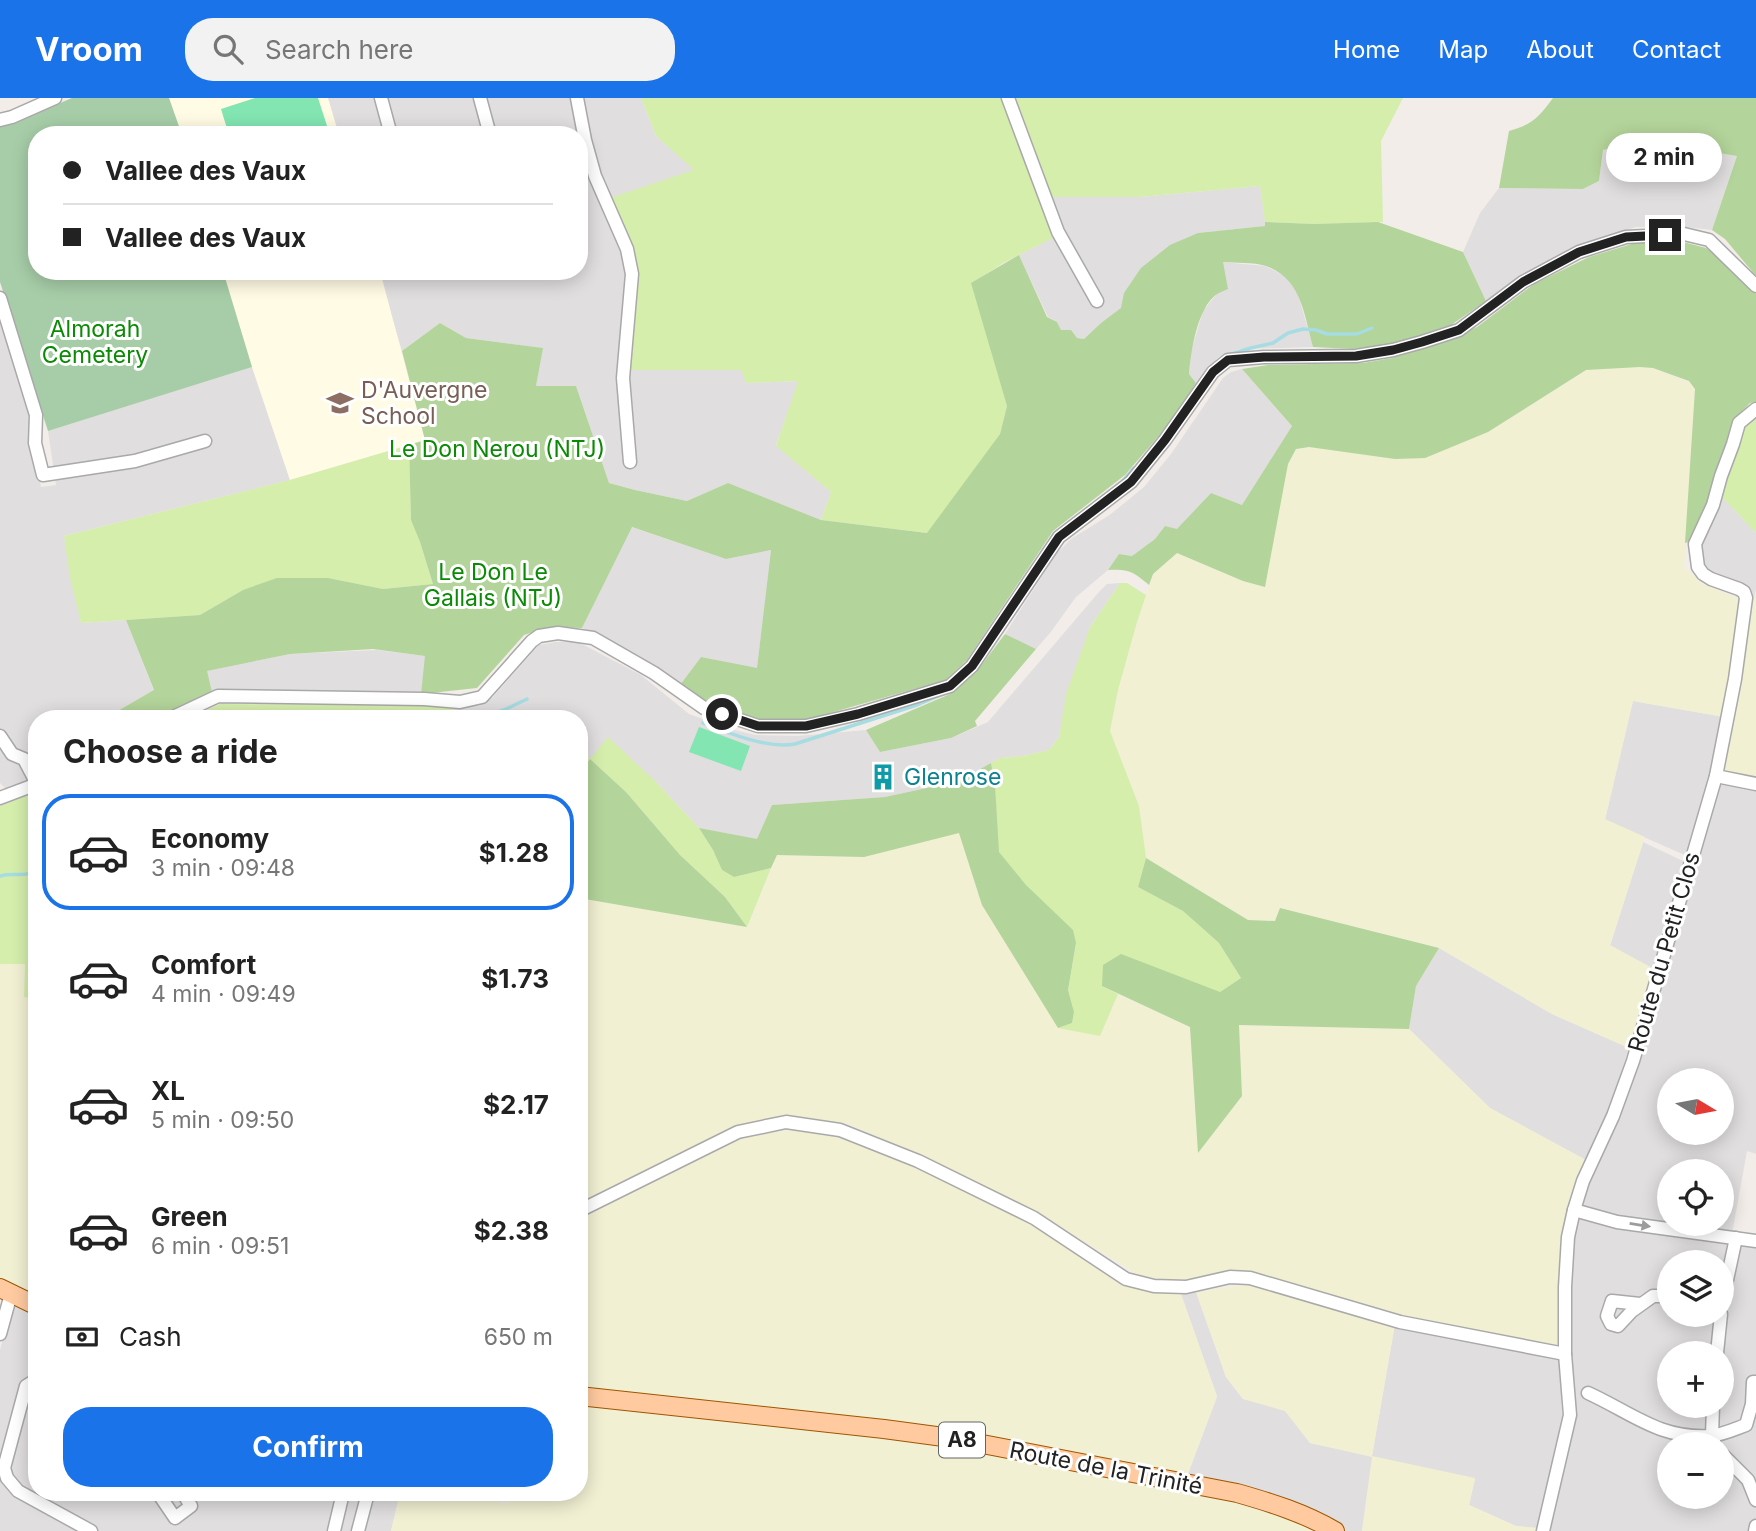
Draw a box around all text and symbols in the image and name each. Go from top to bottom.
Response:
search box [185,18,675,81]
text: Vroom [35,29,143,69]
icon: search [209,30,247,68]
text: Search here [265,34,414,65]
text: Home [1333,35,1400,64]
text: Map [1438,35,1488,64]
text: About [1526,35,1594,64]
text: Contact [1632,35,1721,64]
callout: 2 min [1607,134,1723,183]
text: 2 min [1633,143,1695,171]
text: Vallee des Vaux [105,155,306,186]
route end [1649,219,1681,251]
text: Vallee des Vaux [105,222,306,253]
park label: Almorah Cemetery [42,315,148,369]
place label: D'Auvergne School [361,376,487,430]
school or university icon: D'Auvergne School [325,388,355,418]
park label: Le Don Nerou (NTJ) [389,435,605,463]
park label: Le Don Le Gallais (NTJ) [424,558,562,612]
route start [706,698,738,730]
text: Choose a ride [63,732,278,771]
building icon: Glenrose [868,762,898,792]
place label: Glenrose [904,763,1001,791]
icon: car [67,821,130,884]
text: Economy [151,823,269,854]
text: $1.28 [479,837,549,868]
street label: Route du Petit Clos [1622,849,1706,1055]
text: 3 min · 09:48 [151,854,295,882]
icon: car [67,947,130,1010]
text: Comfort [151,949,256,980]
text: $1.73 [481,963,549,994]
text: 4 min · 09:49 [151,980,296,1008]
north arrow [1657,1068,1734,1144]
map controls [1657,1068,1734,1509]
icon: car [67,1073,130,1136]
text: XL [151,1075,185,1106]
text: $2.17 [483,1089,549,1120]
text: 5 min · 09:50 [151,1106,294,1134]
button: locate [1657,1159,1734,1236]
icon: car [67,1199,130,1262]
text: Green [151,1201,228,1232]
text: $2.38 [474,1215,549,1246]
one-way arrow [1629,1220,1651,1231]
text: 6 min · 09:51 [151,1232,289,1260]
button: layers [1657,1250,1734,1327]
icon: cash [63,1318,101,1356]
text: Cash [119,1321,182,1352]
text: 650 m [484,1323,553,1351]
button: + [1657,1341,1734,1418]
button: Confirm [63,1407,553,1487]
road number: A8 [939,1422,985,1458]
button: − [1657,1432,1734,1509]
street label: Route de la Trinité [1007,1436,1205,1500]

